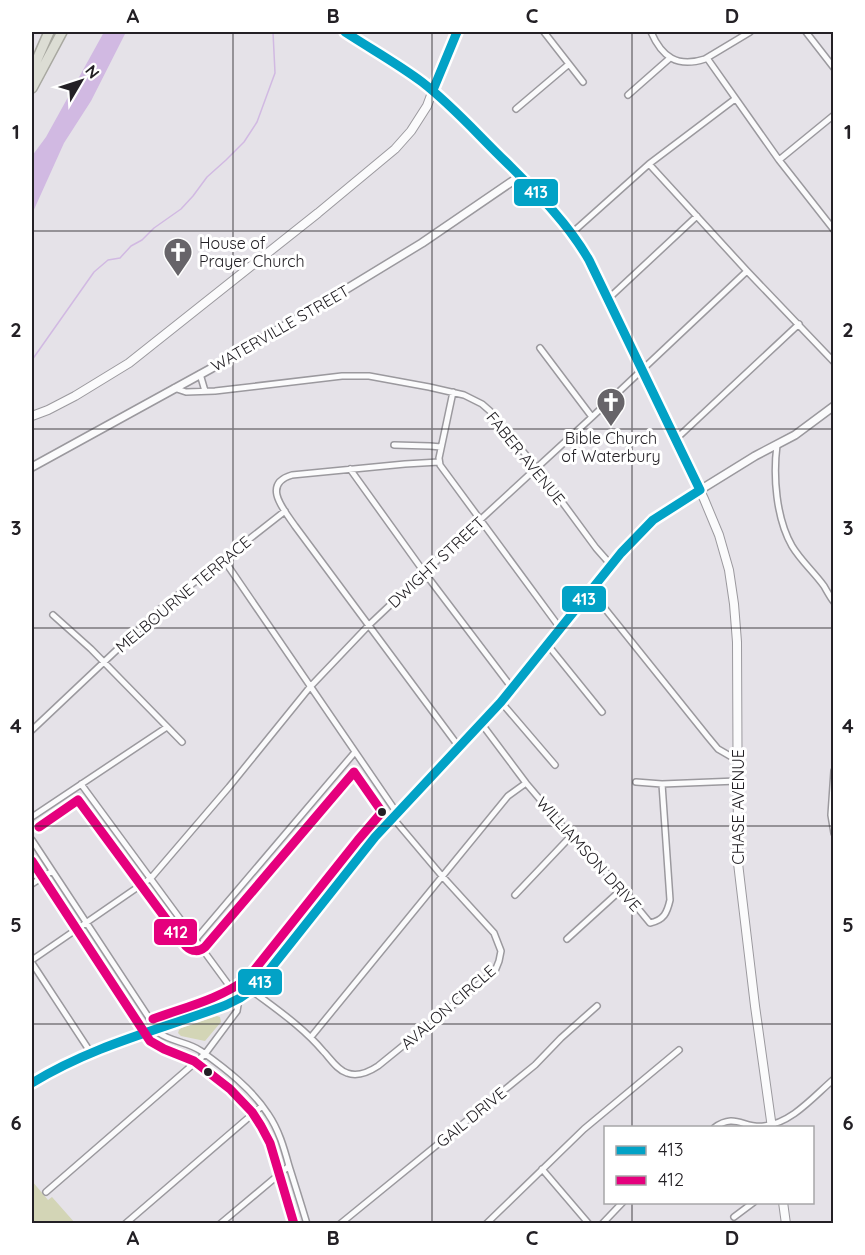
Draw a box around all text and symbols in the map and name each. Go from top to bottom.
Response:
text: A [127,3,140,28]
text: B [326,3,340,28]
text: C [526,3,539,28]
text: D [725,3,739,28]
north arrow [51,51,111,111]
text: N [81,61,104,82]
text: 1 [12,119,20,144]
text: 1 [844,119,852,144]
line badge: 413 [513,178,559,207]
text: 413 [524,182,548,202]
place label: House of Prayer Church [199,233,305,271]
church icon: House of Prayer Church [162,236,194,278]
street label: WATERVILLE STREET [207,280,353,376]
text: 2 [10,317,22,342]
text: 2 [842,317,854,342]
church icon: Bible Church of Waterbury [595,386,627,428]
street label: FABER AVENUE [482,407,570,509]
place label: Bible Church of Waterbury [561,428,661,466]
street label: DWIGHT STREET [384,512,489,612]
text: 3 [11,515,21,540]
text: 3 [843,515,853,540]
street label: MELBOURNE TERRACE [111,531,255,657]
line badge: 413 [561,585,607,613]
text: 413 [572,589,596,609]
text: 4 [10,713,22,738]
text: 4 [842,713,854,738]
street label: CHASE AVENUE [728,749,748,865]
street label: WILLIAMSON DRIVE [532,793,646,915]
unlabelled marker [376,806,388,818]
text: 5 [10,912,22,937]
text: 5 [842,912,854,937]
line badge: 412 [153,918,198,946]
text: 412 [164,922,188,942]
street label: AVALON CIRCLE [397,960,499,1054]
line badge: 413 [237,968,283,996]
text: 413 [248,972,272,992]
unlabelled marker [202,1066,214,1078]
street label: GAIL DRIVE [432,1083,510,1151]
text: 6 [10,1110,22,1135]
text: 6 [842,1110,854,1135]
legend [604,1126,814,1204]
text: 413 [658,1138,683,1161]
text: 412 [658,1168,684,1191]
text: A [127,1225,140,1250]
text: B [326,1225,340,1250]
text: C [526,1225,539,1250]
text: D [725,1225,739,1250]

